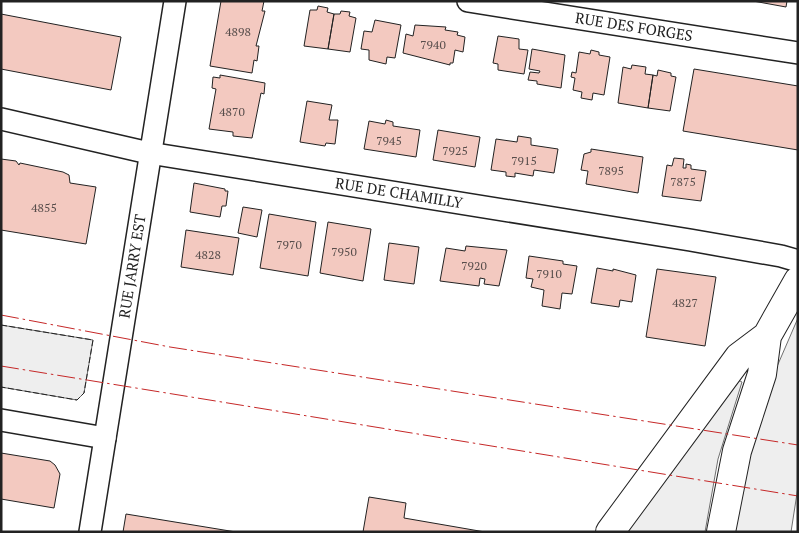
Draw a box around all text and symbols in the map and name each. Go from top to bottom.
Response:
street label: RUE DES FORGES [574,7,694,45]
house number: 4898 [225,24,251,39]
house number: 7940 [420,37,446,52]
house number: 4870 [219,104,245,119]
house number: 7945 [376,133,402,148]
house number: 7925 [442,143,468,158]
house number: 7915 [511,153,537,168]
house number: 7895 [598,163,624,178]
street label: RUE DE CHAMILLY [334,172,465,212]
house number: 7875 [670,174,696,189]
house number: 4855 [31,200,57,215]
street label: RUE JARRY EST [113,213,150,320]
house number: 7970 [276,237,302,252]
house number: 7950 [331,244,357,259]
house number: 4828 [195,247,221,262]
house number: 7920 [461,258,487,273]
house number: 7910 [536,266,562,281]
house number: 4827 [672,295,698,310]

